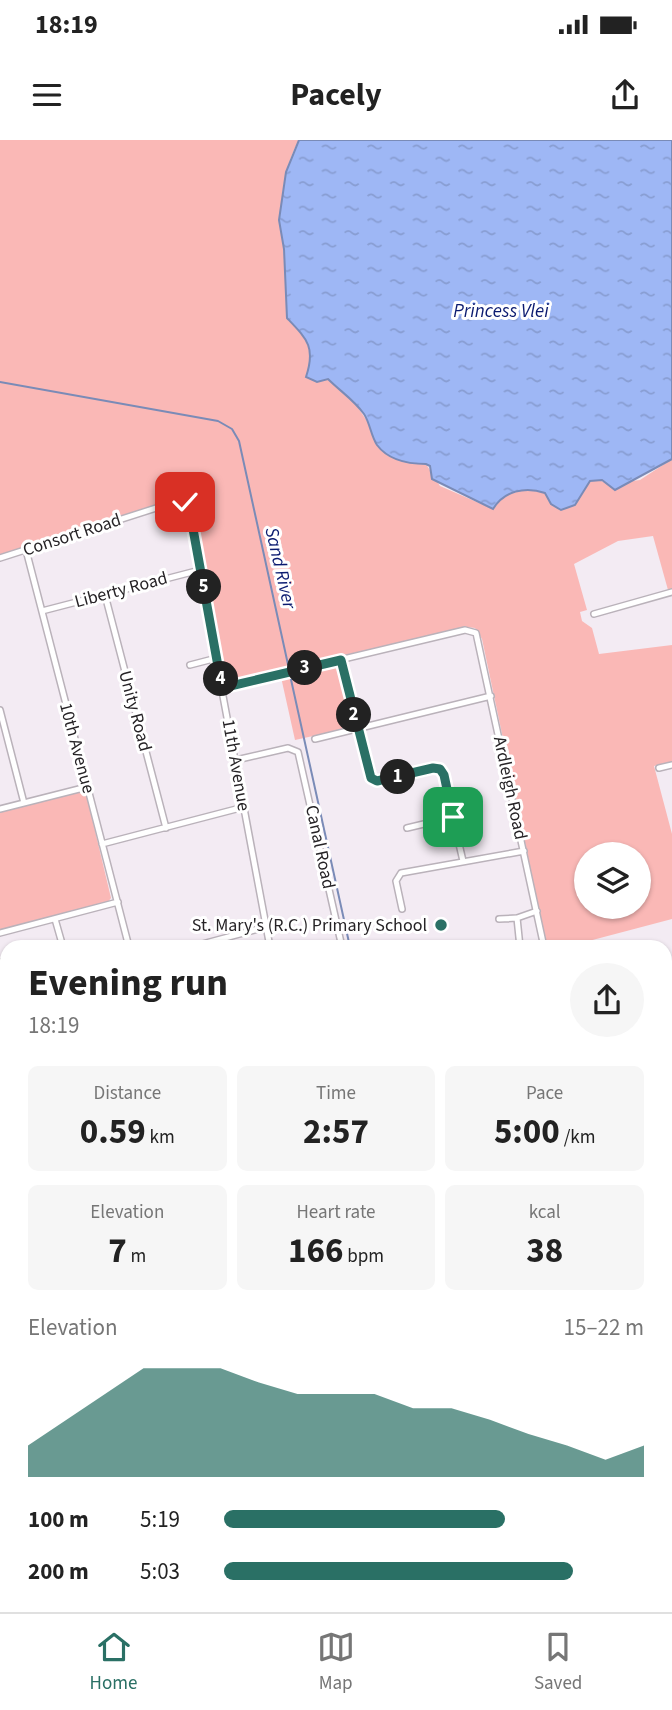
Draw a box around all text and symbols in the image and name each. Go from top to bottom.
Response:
text: 18:19 [35,6,98,43]
text: Pacely [290,72,382,118]
icon: menu [28,76,66,114]
icon: share [606,76,644,114]
water label: Princess Vlei [453,298,549,325]
pin [155,472,215,532]
icon: check [166,483,204,521]
street label: Consort Road [20,507,124,563]
water label: Sand River [258,525,303,613]
street label: Liberty Road [72,566,170,614]
pin: 5 [186,570,222,604]
text: 5 [198,573,209,600]
pin: 3 [288,650,322,686]
text: 3 [299,654,310,681]
pin: 4 [204,662,238,696]
text: 4 [215,665,226,692]
street label: Unity Road [112,668,158,754]
pin: 2 [336,698,372,732]
street label: 10th Avenue [53,700,101,796]
text: 2 [348,701,359,728]
street label: 11th Avenue [216,717,256,813]
street label: Ardleigh Road [487,734,533,842]
pin: 1 [380,760,416,794]
text: 1 [392,763,403,790]
pin [423,787,483,847]
icon: arrive [434,798,472,836]
street label: Canal Road [299,803,341,891]
map controls [574,842,651,919]
button: layers [574,842,651,919]
place label: St. Mary's (R.C.) Primary School [192,913,427,938]
marker: St. Mary's (R.C.) Primary School [433,917,449,933]
text: Evening run [28,956,228,1010]
button: share [570,963,644,1037]
text: 18:19 [28,1009,79,1042]
text: Distance [94,1080,161,1107]
text: Time [316,1080,356,1107]
text: Pace [526,1080,563,1107]
text: 0.59 [80,1107,146,1157]
text: 2:57 [303,1107,369,1157]
text: 5:00 [494,1107,560,1157]
text: km [146,1124,175,1151]
text: /km [560,1124,595,1151]
text: Elevation [90,1199,164,1226]
text: Heart rate [296,1199,375,1226]
text: kcal [529,1199,561,1226]
text: 7 [108,1226,127,1276]
text: 166 [288,1226,343,1276]
text: 38 [526,1226,563,1276]
text: m [127,1243,146,1270]
text: bpm [343,1243,384,1270]
text: Elevation [28,1311,118,1344]
text: 15–22 m [564,1311,644,1344]
text: 100 m [28,1503,89,1536]
text: 5:19 [140,1503,180,1536]
text: 200 m [28,1555,89,1588]
text: 5:03 [140,1555,180,1588]
tab: Home [90,1628,137,1697]
tab: Map [317,1628,355,1697]
tab: Saved [534,1628,582,1697]

